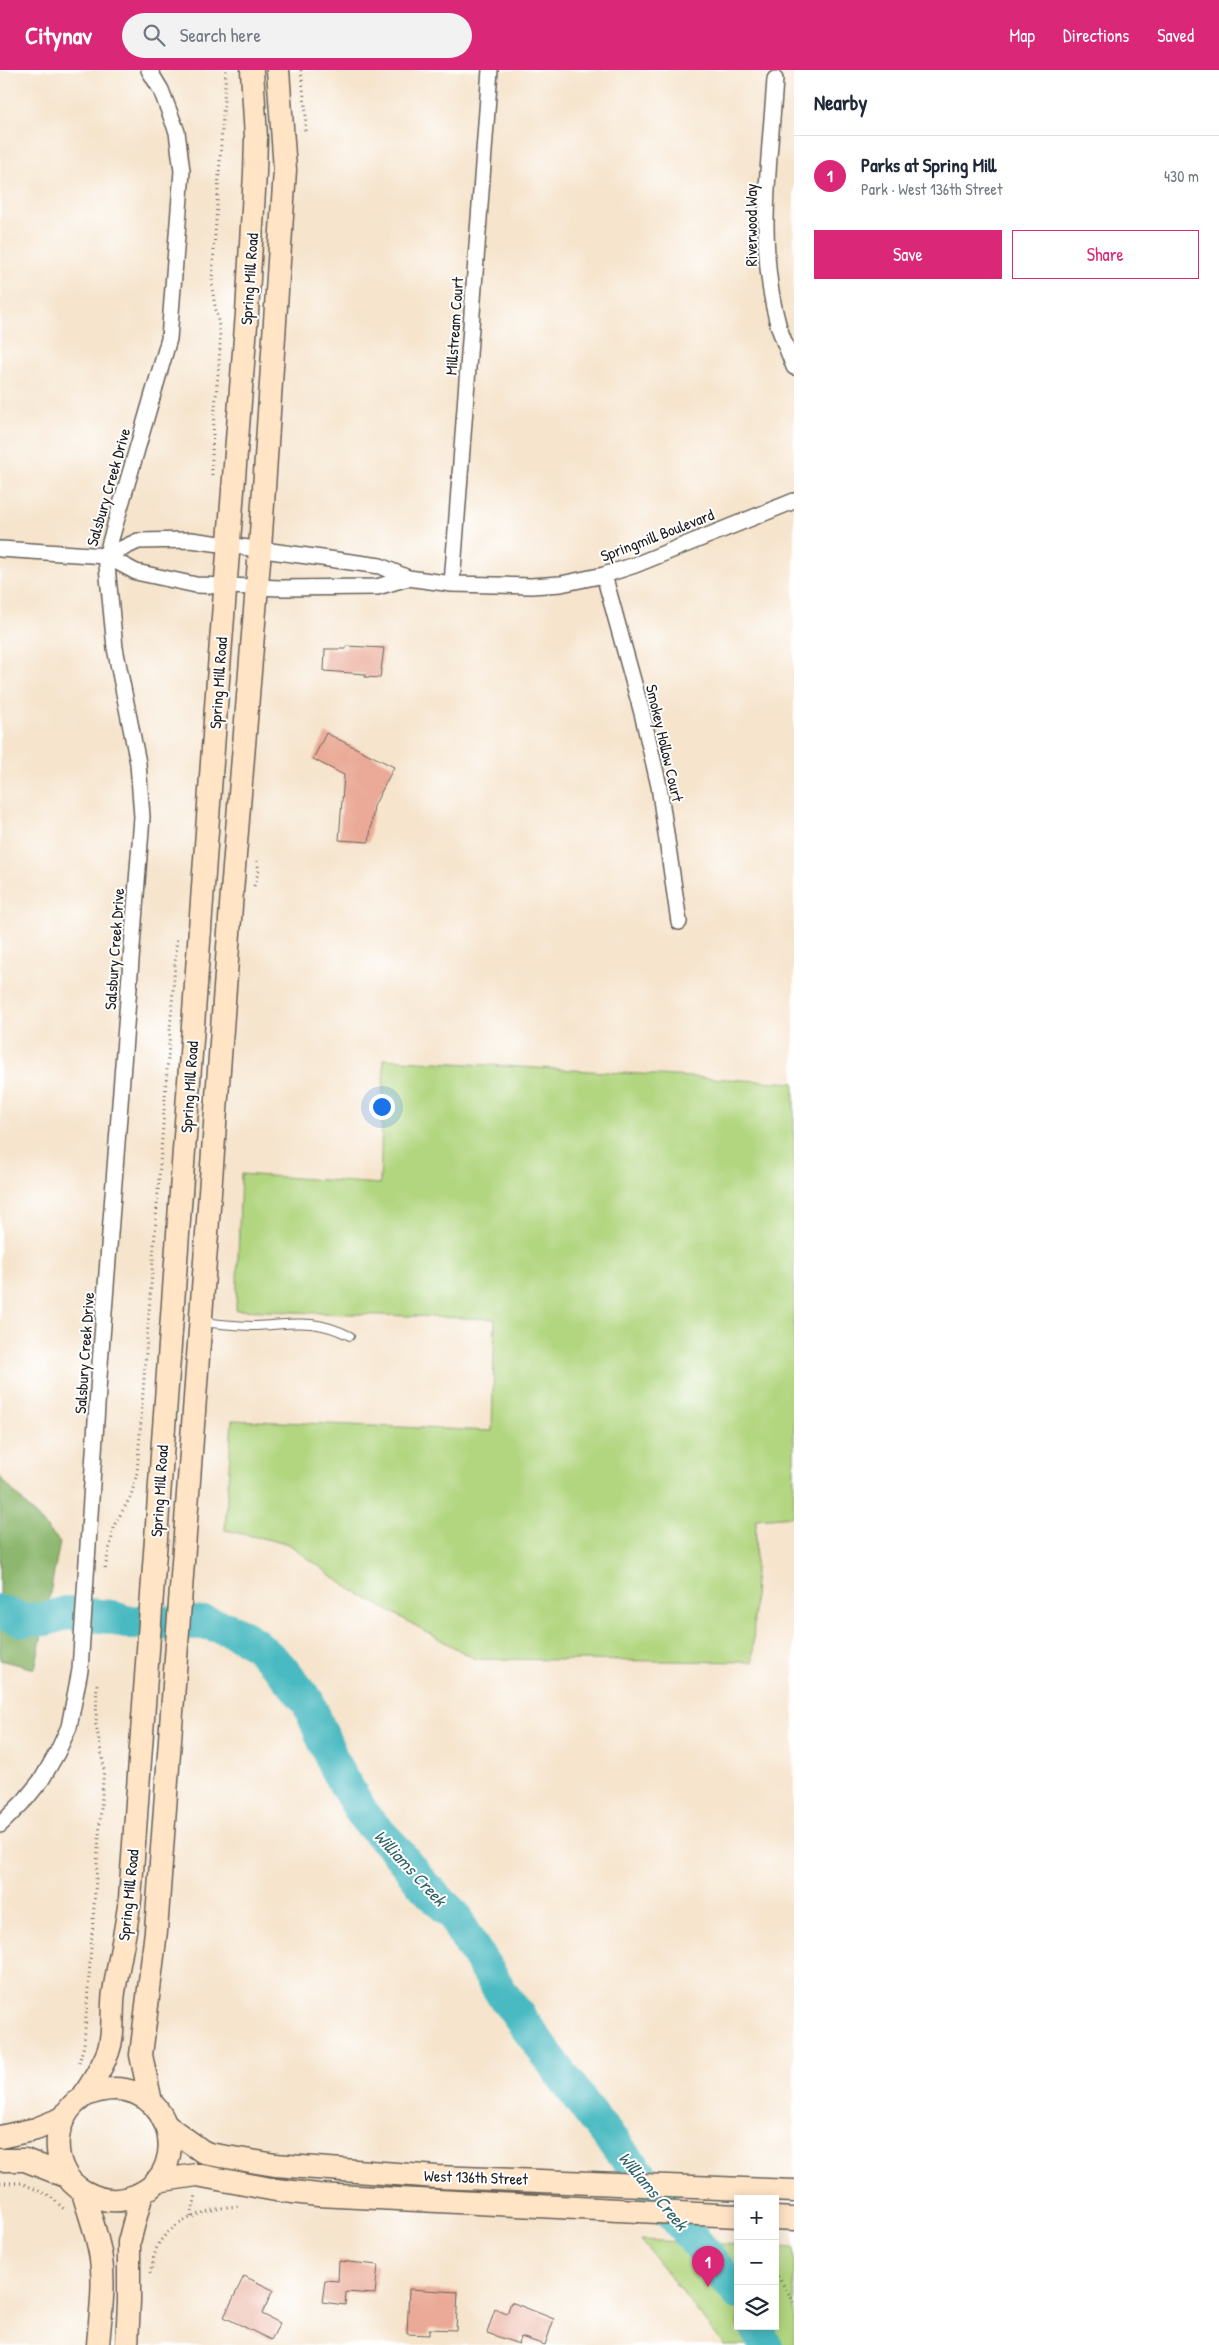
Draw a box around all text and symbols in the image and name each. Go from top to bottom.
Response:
search box [122,13,472,58]
text: Citynav [25,19,92,51]
icon: search [140,21,168,49]
text: Search here [180,22,261,48]
text: Map [1010,23,1035,48]
text: Directions [1063,23,1129,48]
text: Saved [1157,23,1194,48]
text: Nearby [814,88,867,117]
text: Parks at Spring Mill [861,152,996,178]
text: 1 [827,165,833,187]
text: 430 m [1164,165,1199,187]
text: Park · West 136th Street [861,178,1002,200]
street label: Riverwood Way [740,183,762,266]
button: Save [814,230,1002,279]
button: Share [1012,230,1199,279]
street label: Spring Mill Road [235,232,263,326]
street label: Millstream Court [440,276,468,376]
street label: Salsbury Creek Drive [81,425,136,549]
street label: Springmill Boulevard [597,503,717,567]
street label: Spring Mill Road [204,636,232,730]
street label: Smokey Hollow Court [641,682,689,804]
street label: Salsbury Creek Drive [99,887,129,1010]
street label: Spring Mill Road [175,1040,203,1134]
your location [369,1094,395,1120]
street label: Salsbury Creek Drive [69,1291,99,1414]
street label: Spring Mill Road [145,1444,173,1538]
water label: Williams Creek [369,1824,453,1912]
street label: Spring Mill Road [112,1848,144,1942]
water label: Williams Creek [613,2146,695,2237]
street label: West 136th Street [424,2164,529,2190]
map controls [734,2195,779,2330]
button: + [734,2195,779,2240]
button: − [734,2240,779,2285]
pin: 1 [692,2246,724,2287]
button: layers [734,2285,779,2330]

